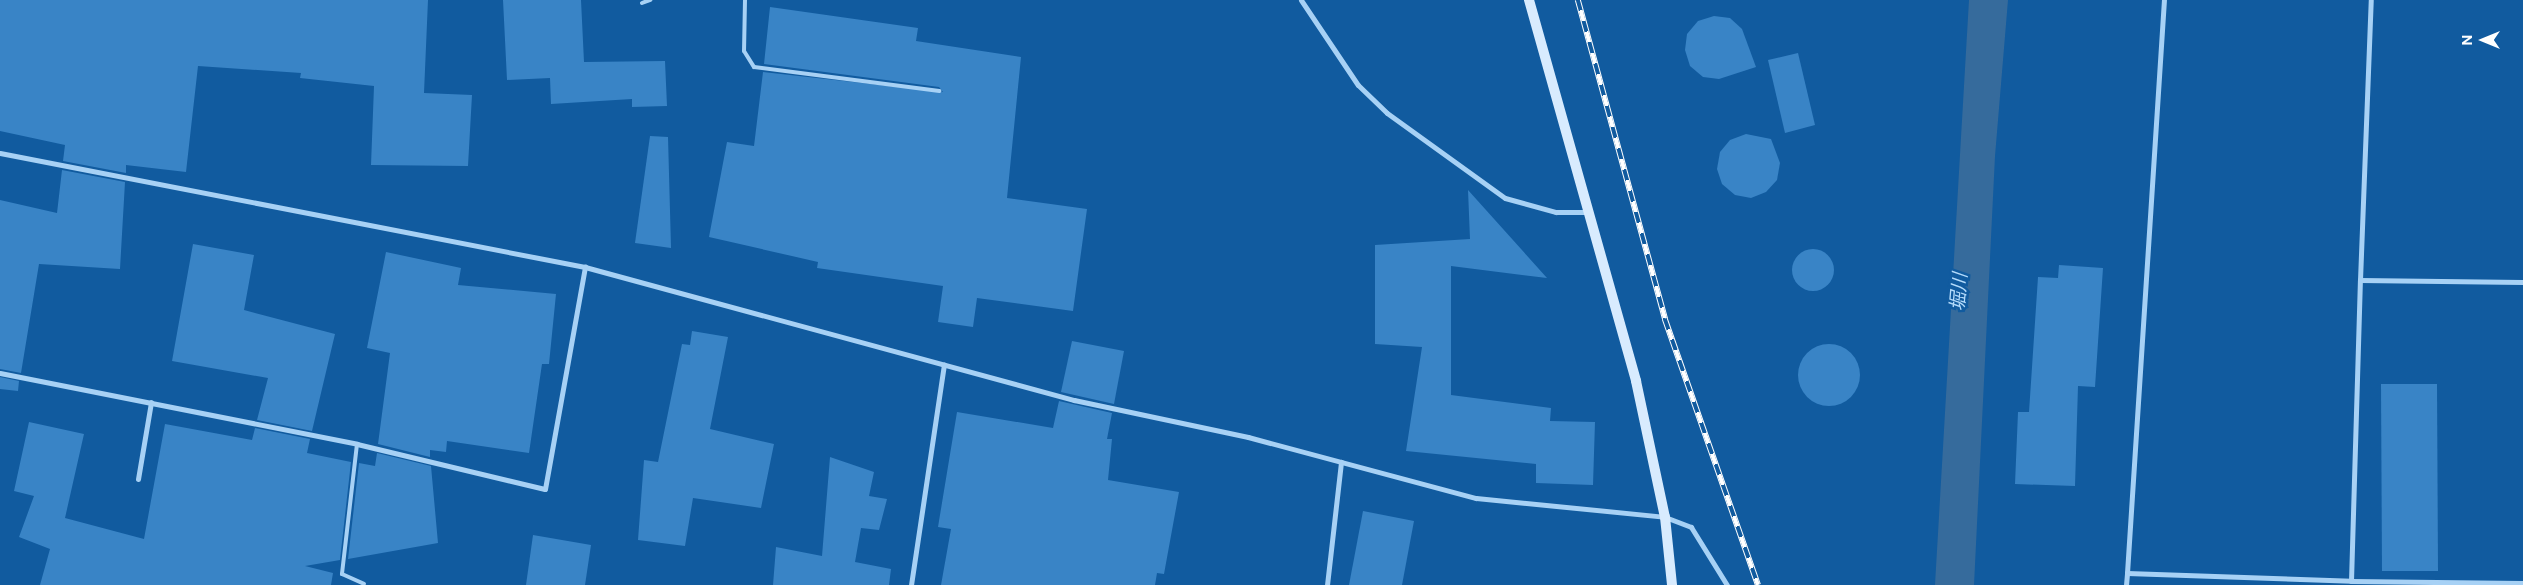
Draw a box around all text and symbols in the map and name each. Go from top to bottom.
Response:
north arrow [2458,15,2508,65]
text: N [2459,35,2476,45]
water label: 堀川 [1946,272,1972,312]

